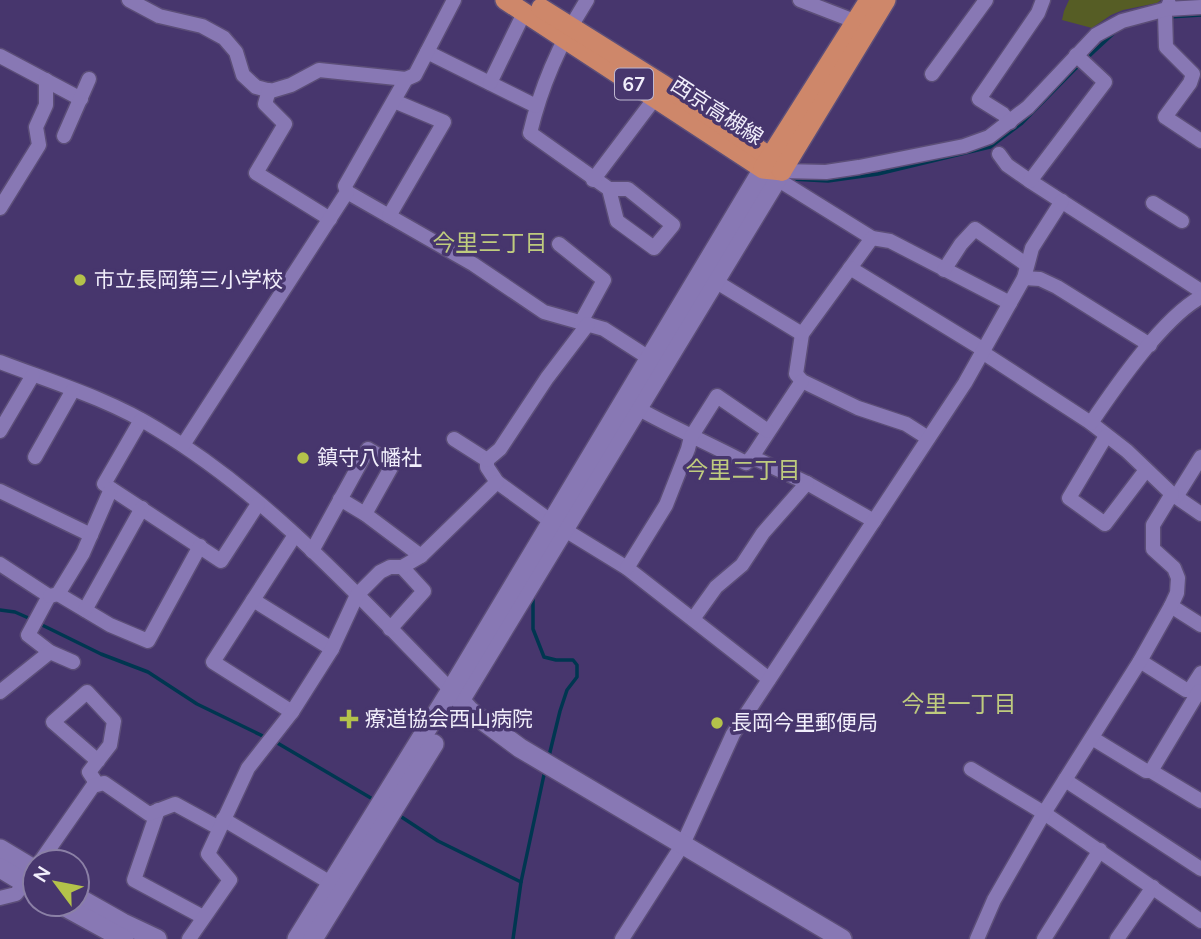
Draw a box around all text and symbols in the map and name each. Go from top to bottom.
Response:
road number: 67 [615,68,653,100]
street label: 西京高槻線 [666,71,769,150]
district label: 今里三丁目 [433,228,548,257]
place label: 市立長岡第三小学校 [94,266,283,292]
marker: 市立長岡第三小学校 [72,272,88,288]
place label: 鎮守八幡社 [317,444,422,470]
marker: 鎮守八幡社 [295,450,311,466]
district label: 今里二丁目 [686,455,801,484]
district label: 今里一丁目 [902,689,1017,718]
place label: 療道協会西山病院 [365,705,533,731]
marker: 療道協会西山病院 [339,709,359,729]
place label: 長岡今里郵便局 [731,709,878,735]
marker: 長岡今里郵便局 [709,715,725,731]
north arrow [21,848,91,918]
text: N [28,862,56,886]

